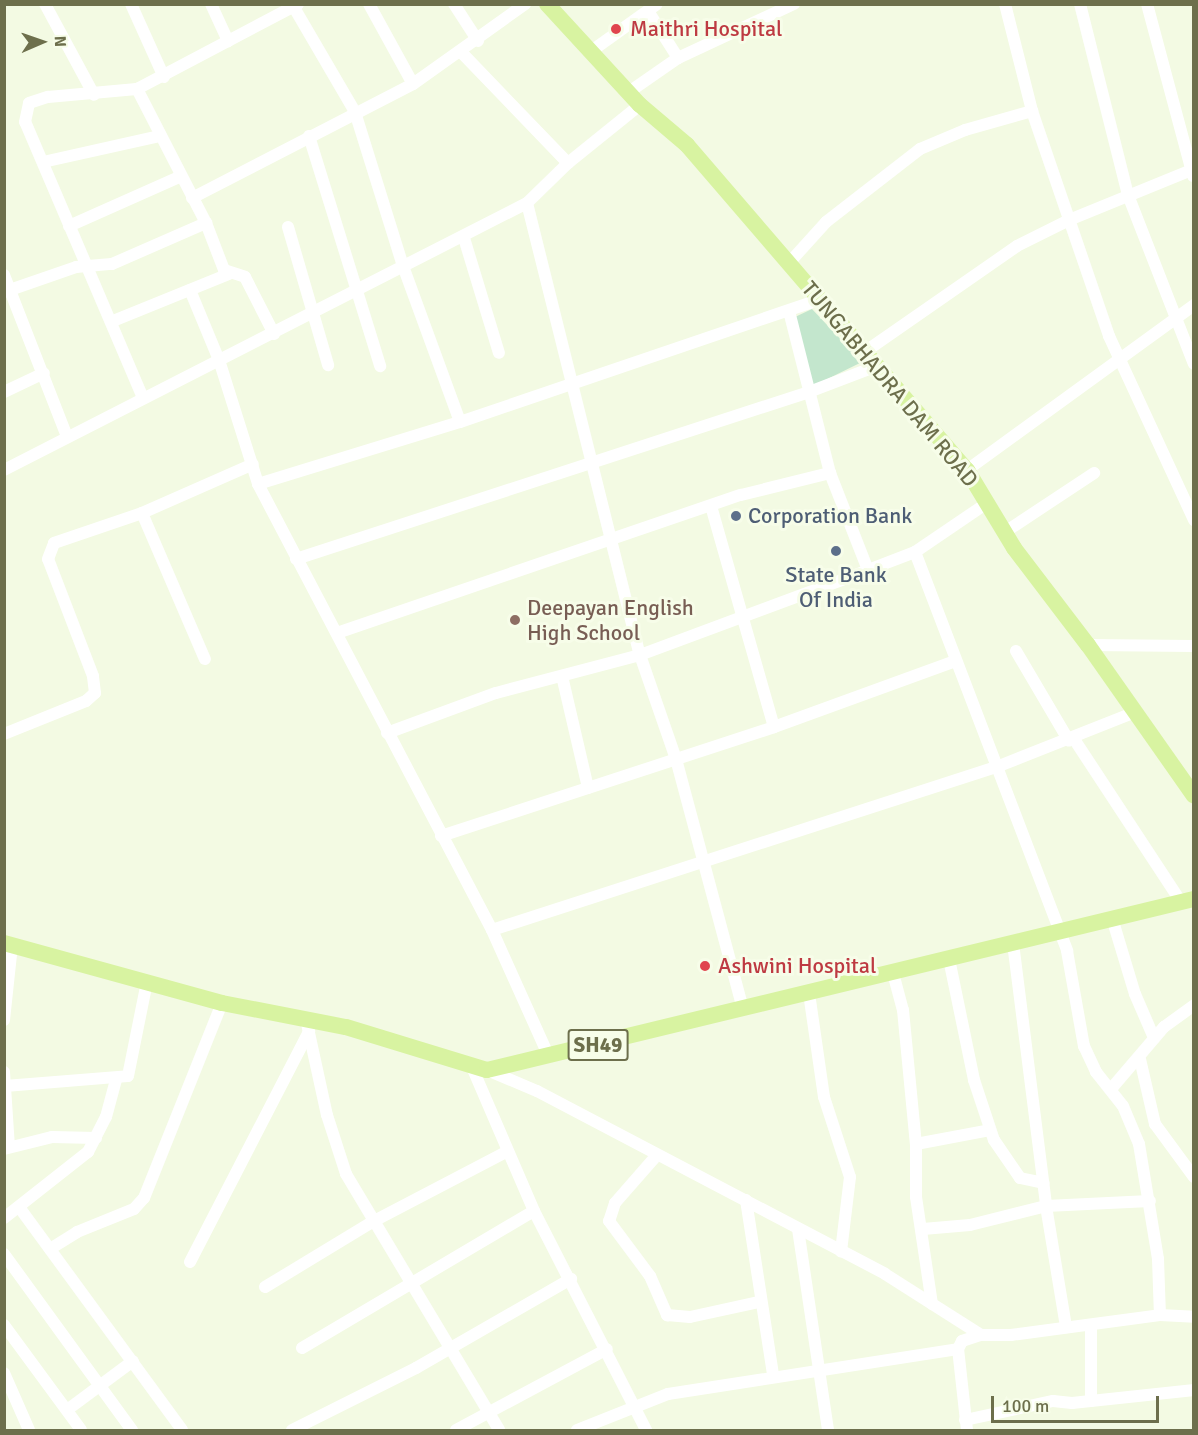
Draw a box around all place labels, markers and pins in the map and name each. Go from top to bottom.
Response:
place label: Maithri Hospital [630,16,782,42]
marker: Maithri Hospital [607,20,625,38]
place label: Corporation Bank [748,503,912,529]
marker: Corporation Bank [729,509,743,523]
marker: State Bank Of India [829,544,843,558]
place label: State Bank Of India [785,561,887,612]
place label: Deepayan English High School [527,594,694,646]
marker: Deepayan English High School [508,613,522,627]
place label: Ashwini Hospital [718,953,876,979]
marker: Ashwini Hospital [696,957,714,975]

